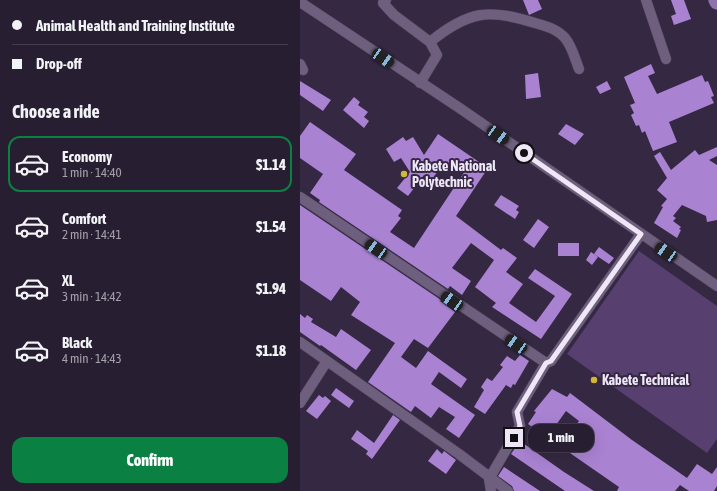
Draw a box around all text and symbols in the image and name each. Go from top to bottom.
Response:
text: Animal Health and Training Institute [36,17,235,34]
car [370,46,396,70]
text: Drop-off [36,55,82,72]
text: Choose a ride [12,101,100,122]
car [485,123,511,147]
route start [515,144,533,162]
icon: car [14,146,50,182]
text: Economy [62,148,112,165]
text: $1.14 [256,156,286,173]
place label: Kabete National Polytechnic [412,158,496,190]
text: 1 min · 14:40 [62,165,122,180]
marker: Kabete National Polytechnic [399,169,409,179]
icon: car [14,208,50,244]
text: Comfort [62,210,106,227]
text: $1.54 [256,218,286,235]
text: 2 min · 14:41 [62,227,122,242]
car [363,237,389,261]
car [653,240,679,264]
icon: car [14,270,50,306]
text: XL [62,272,75,289]
text: $1.94 [256,280,286,297]
text: 3 min · 14:42 [62,289,122,304]
car [439,289,465,313]
icon: car [14,332,50,368]
car [503,332,529,356]
text: Black [62,334,92,351]
text: $1.18 [256,342,286,359]
text: 4 min · 14:43 [62,351,122,366]
place label: Kabete Technical [602,372,690,388]
marker: Kabete Technical [589,375,599,385]
callout: 1 min [528,424,594,452]
route end [505,429,523,447]
text: 1 min [548,430,574,445]
button: Confirm [12,437,288,483]

